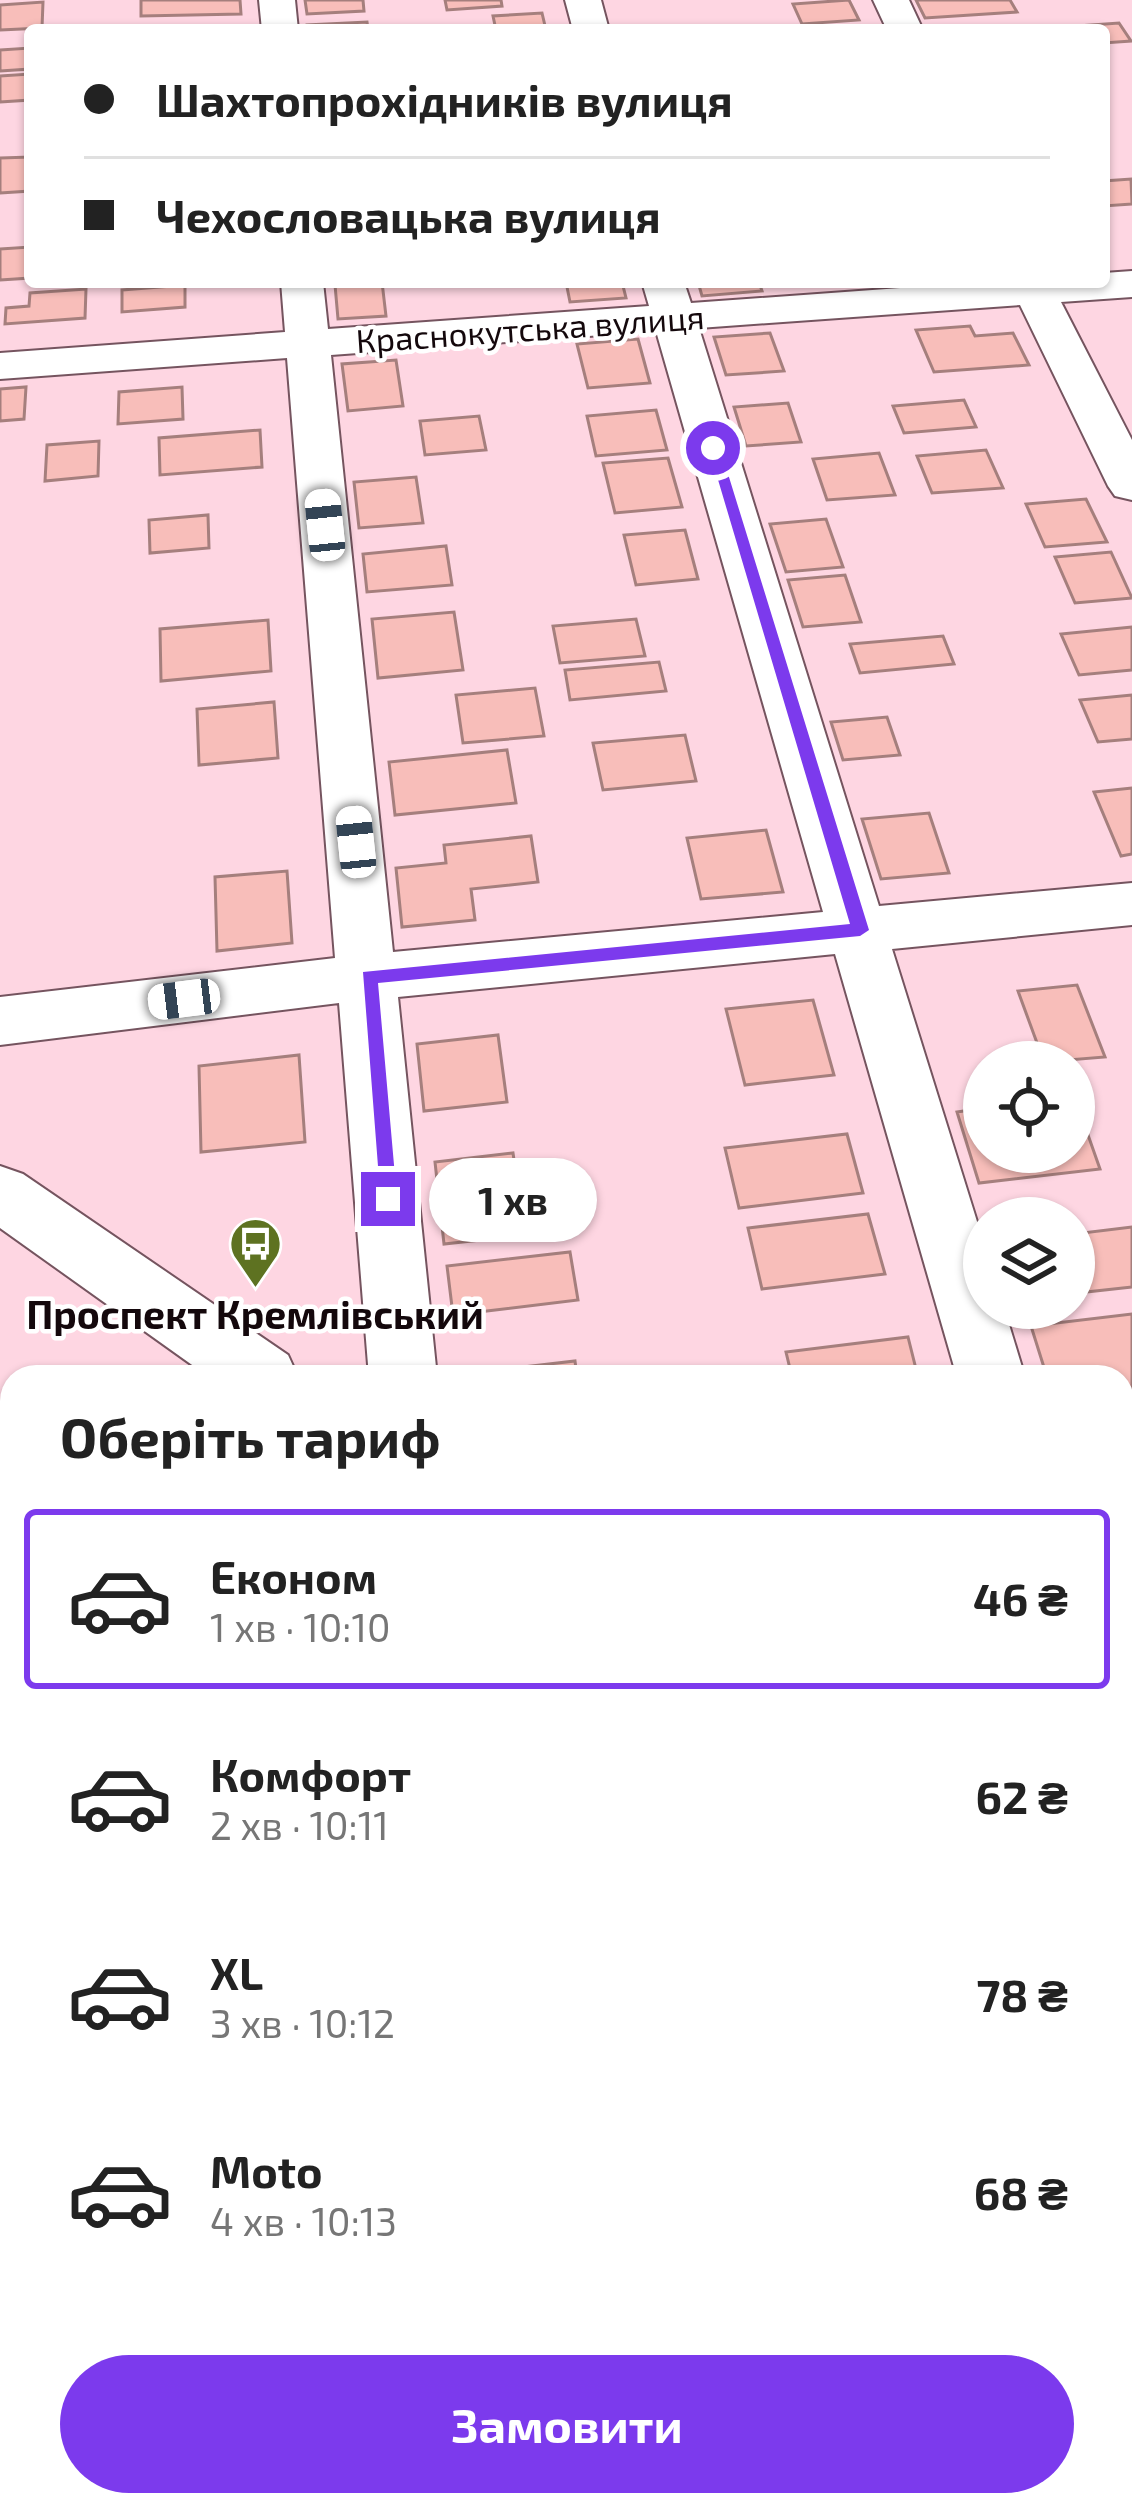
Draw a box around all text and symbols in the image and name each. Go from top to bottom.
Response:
text: Шахтопрохідників вулиця [156,72,733,126]
text: Чехословацька вулиця [156,188,661,242]
street label: Краснокутська вулиця [354,296,706,361]
route start [686,421,740,475]
car [303,487,347,563]
car [334,804,378,880]
car [146,977,222,1021]
map controls [963,1041,1095,1329]
button: locate [963,1041,1095,1173]
callout: 1 хв [430,1157,598,1241]
route end [361,1172,415,1226]
text: 1 хв [478,1176,548,1223]
button: layers [963,1197,1095,1329]
bus stop icon: Проспект Кремлівський [227,1215,283,1289]
place label: Проспект Кремлівський [26,1290,484,1337]
text: Оберіть тариф [60,1404,441,1469]
icon: car [66,1545,174,1653]
text: Економ [210,1549,377,1603]
text: 46 ₴ [973,1571,1068,1625]
text: 1 хв · 10:10 [210,1603,390,1650]
icon: car [66,1743,174,1851]
text: Комфорт [210,1747,411,1801]
text: 62 ₴ [976,1769,1068,1823]
text: 2 хв · 10:11 [210,1801,389,1848]
icon: car [66,1941,174,2049]
text: XL [210,1945,263,1999]
text: 78 ₴ [976,1967,1068,2021]
text: 3 хв · 10:12 [210,1999,395,2046]
icon: car [66,2139,174,2247]
text: Moto [210,2143,323,2197]
text: 68 ₴ [974,2165,1068,2219]
text: 4 хв · 10:13 [210,2197,397,2244]
button: Замовити [60,2355,1074,2493]

